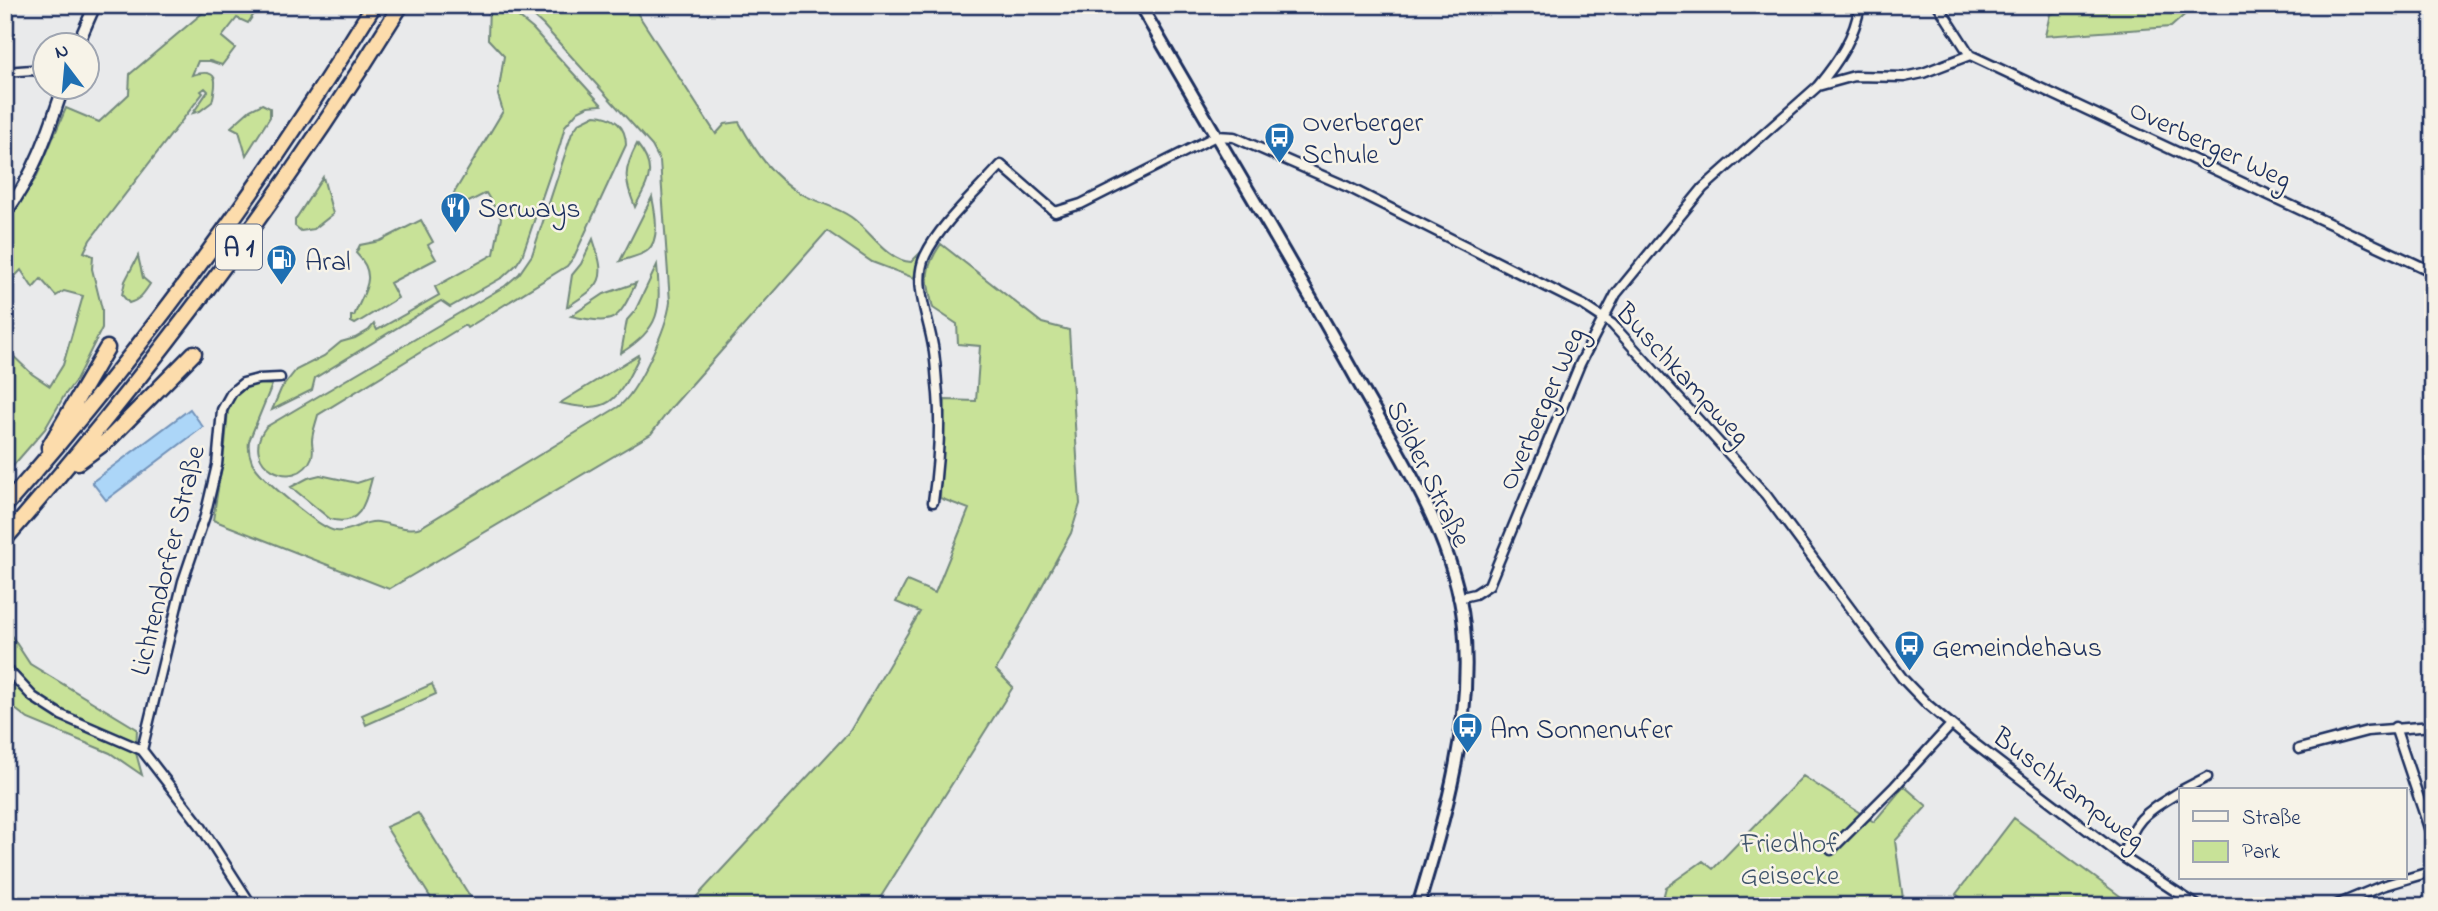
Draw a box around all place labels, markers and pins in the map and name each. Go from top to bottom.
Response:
place label: Overberger Schule [1302,104,1423,177]
bus stop icon: Overberger Schule [1262,120,1296,164]
restaurant icon: Serways [438,190,472,234]
place label: Serways [478,190,581,231]
fuel station icon: Aral [265,243,299,287]
place label: Aral [305,243,351,284]
bus stop icon: Gemeindehaus [1892,629,1926,673]
place label: Gemeindehaus [1932,629,2102,670]
bus stop icon: Am Sonnenufer [1450,711,1484,755]
place label: Am Sonnenufer [1490,711,1673,752]

